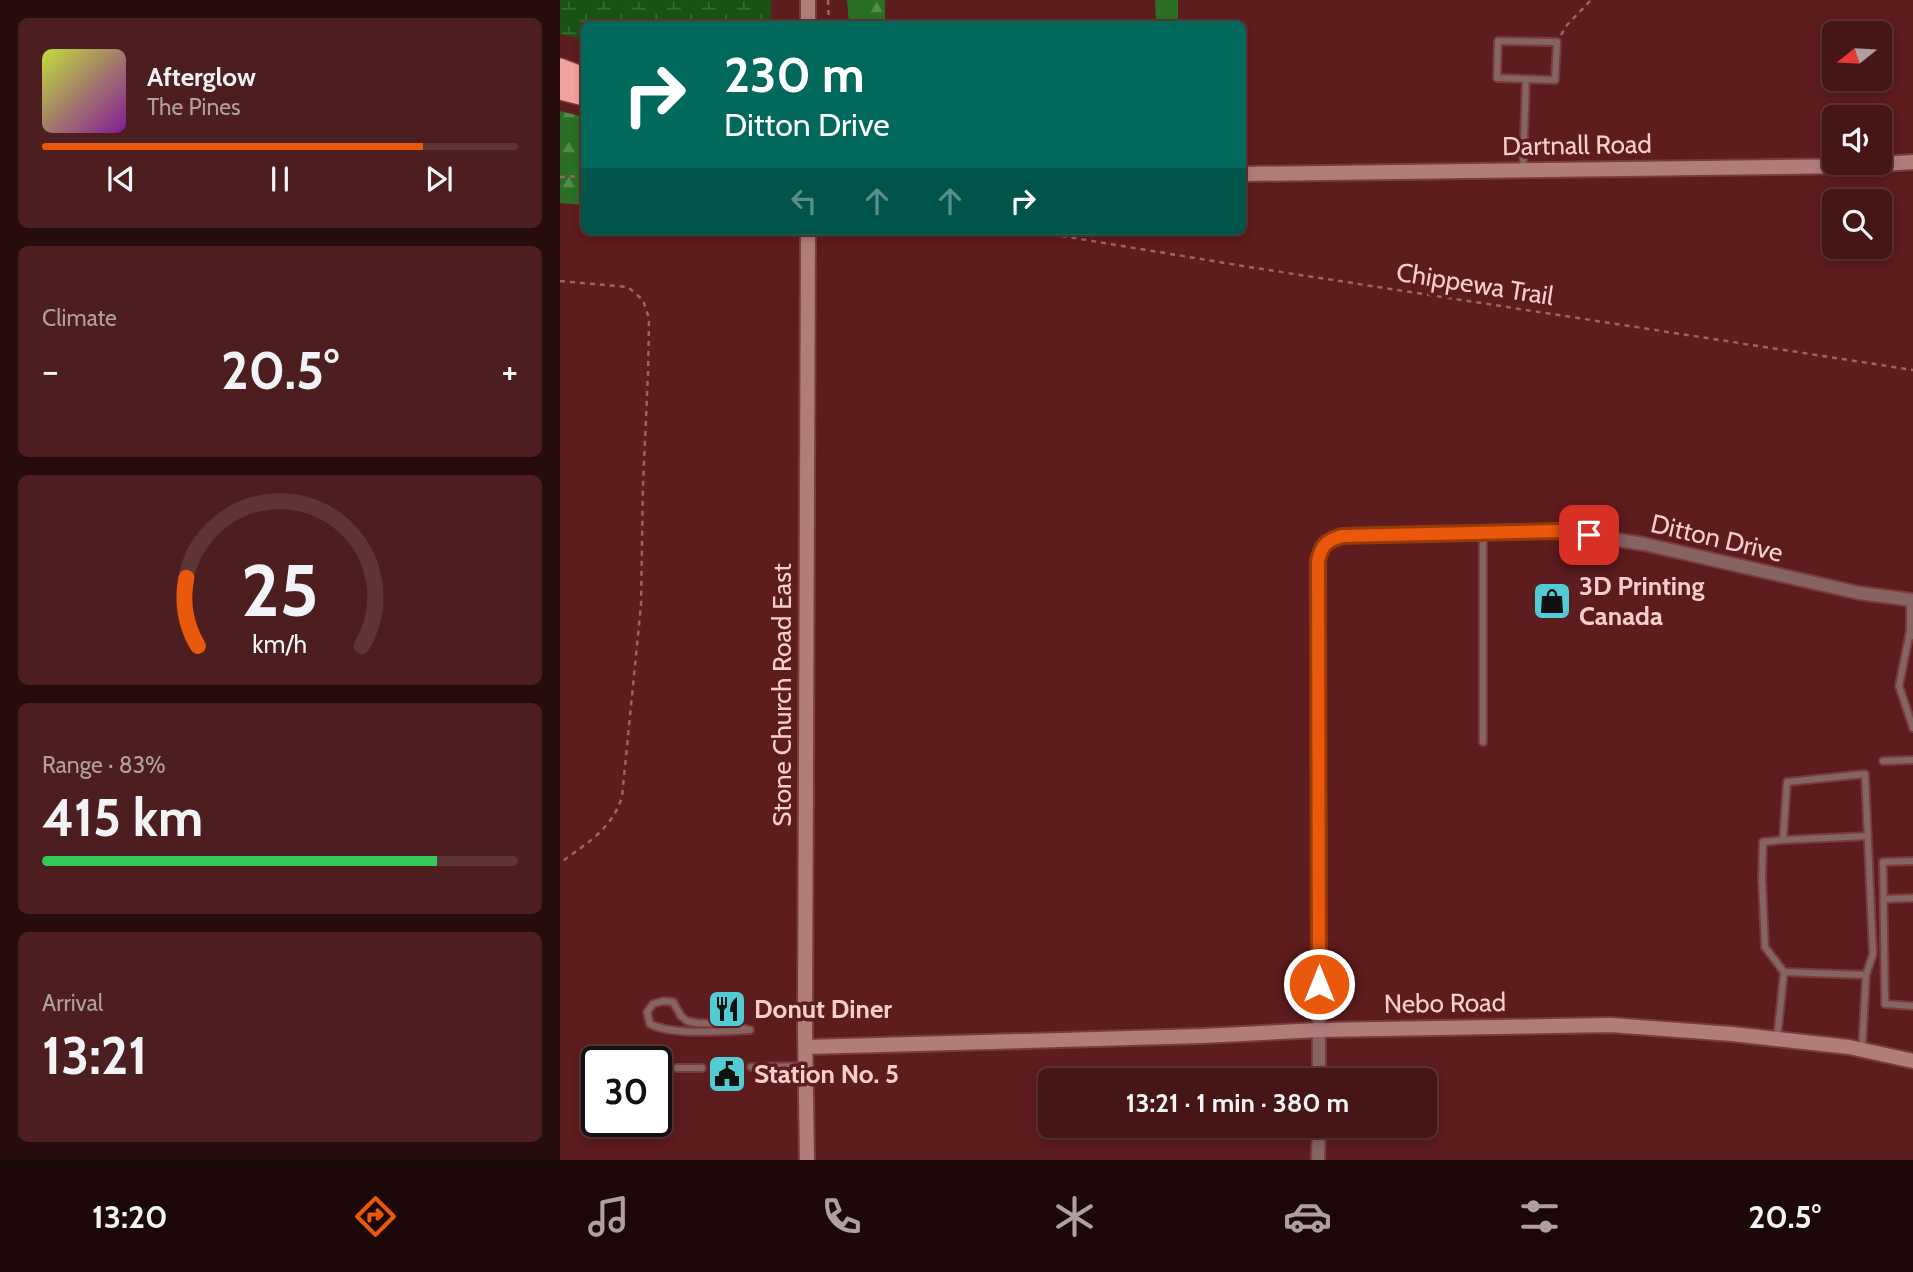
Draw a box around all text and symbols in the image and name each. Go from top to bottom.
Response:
north arrow [1822,21,1892,91]
map controls [1822,21,1892,259]
text: 230 m [724,45,865,104]
icon: right [609,49,700,140]
text: Afterglow [147,61,256,93]
text: The Pines [147,93,241,121]
text: Ditton Drive [724,105,890,144]
button: sound [1822,105,1892,175]
street label: Dartnall Road [1502,128,1652,162]
icon: previous [102,160,140,198]
icon: pause [261,160,299,198]
icon: next [420,160,458,198]
icon: left [785,182,823,220]
icon: ahead [858,182,896,220]
icon: ahead [931,182,969,220]
icon: right [1004,182,1042,220]
button: search [1822,189,1892,259]
street label: Chippewa Trail [1394,256,1556,312]
text: Climate [42,304,117,332]
text: 20.5° [221,339,339,402]
text: − [42,347,59,394]
text: + [501,347,518,394]
pin [1559,505,1619,565]
street label: Ditton Drive [1648,507,1786,569]
icon: arrive [1570,516,1608,554]
text: 25 [241,546,319,634]
street label: Stone Church Road East [766,563,798,827]
place label: 3D Printing Canada [1579,570,1704,632]
shop icon: 3D Printing Canada [1531,580,1573,622]
text: km/h [253,629,307,659]
text: Range · 83% [42,751,166,779]
text: 415 km [42,786,203,849]
position arrow [1282,947,1356,1021]
street label: Nebo Road [1384,986,1506,1020]
restaurant icon: Donut Diner [706,988,748,1030]
text: Arrival [42,989,103,1017]
place label: Donut Diner [754,993,892,1025]
text: 13:21 [42,1024,147,1087]
speed limit sign: 30 [581,1046,672,1137]
public building icon: Station No. 5 [706,1053,748,1095]
place label: Station No. 5 [754,1058,899,1090]
text: 13:21 · 1 min · 380 m [1126,1087,1349,1119]
icon: directions [351,1192,400,1241]
icon: music [584,1192,633,1241]
icon: phone [817,1192,866,1241]
icon: climate [1050,1192,1099,1241]
icon: car [1283,1192,1332,1241]
icon: filters [1515,1192,1564,1241]
text: 13:20 [92,1197,168,1236]
text: 20.5° [1748,1197,1821,1236]

